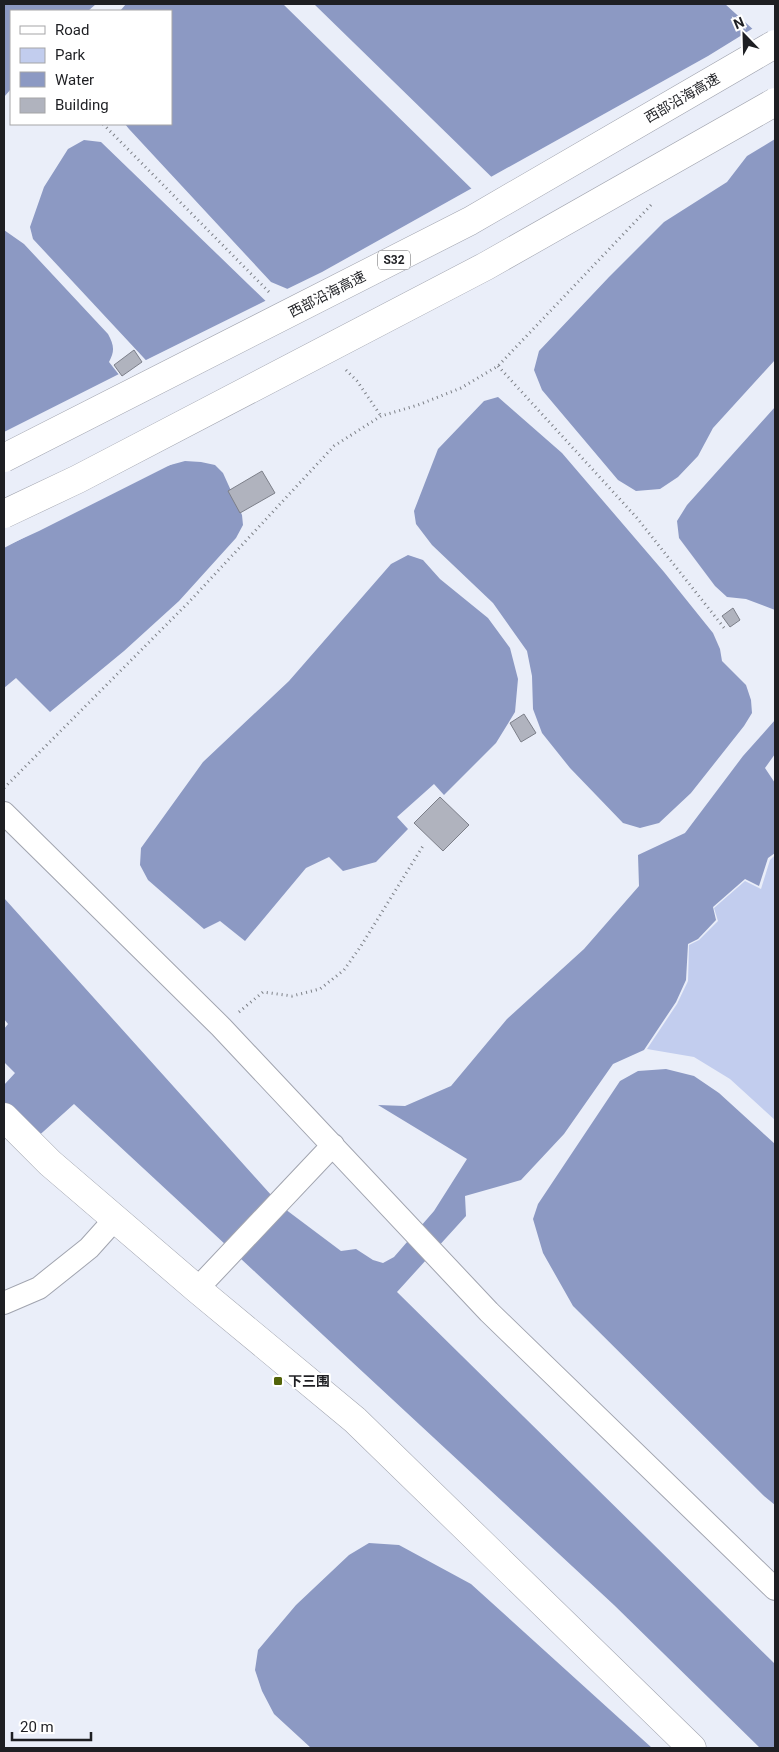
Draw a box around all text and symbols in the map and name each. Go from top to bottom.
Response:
legend [10,10,172,125]
north arrow [719,10,769,60]
text: N [731,14,747,32]
text: Road [55,21,89,39]
text: Park [55,46,86,64]
street label: 西部沿海高速 [642,70,722,126]
text: Water [55,71,94,89]
text: Building [55,96,109,114]
road number: S32 [378,250,410,270]
street label: 西部沿海高速 [286,268,368,320]
place label: 下三围 [288,1373,330,1389]
marker: 下三围 [272,1375,284,1387]
scale bar [12,1710,91,1742]
text: 20 m [20,1718,54,1736]

